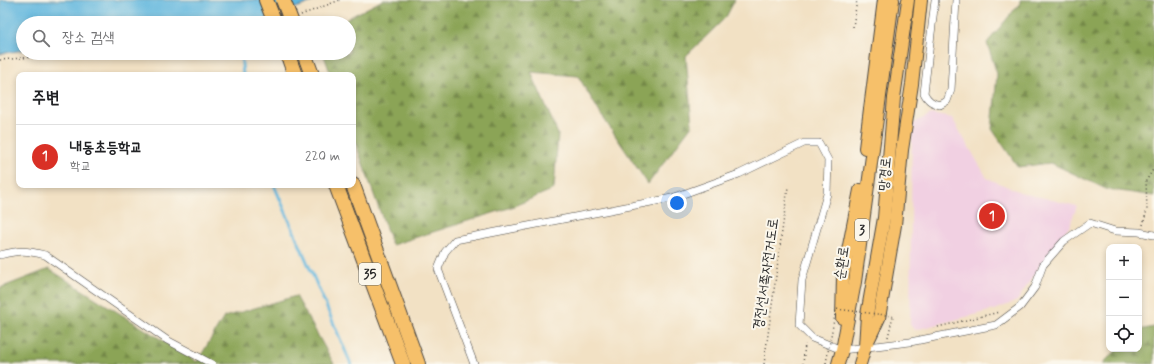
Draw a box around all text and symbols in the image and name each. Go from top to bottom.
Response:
search box [16,16,356,60]
icon: search [30,27,52,49]
text: 장소 검색 [62,28,114,48]
text: 주변 [32,87,59,109]
text: 내동초등학교 [70,138,142,158]
text: 1 [42,148,48,165]
text: 220 m [305,148,340,165]
street label: 망경로 [875,156,895,192]
text: 학교 [70,158,91,175]
your location [667,193,687,213]
pin: 1 [979,201,1005,231]
street label: 경전선서쪽자전거도로 [749,217,783,331]
road number: 3 [855,219,869,241]
map controls [1106,244,1142,352]
button: + [1106,244,1142,280]
street label: 순환로 [831,245,853,281]
road number: 35 [359,263,381,285]
button: − [1106,280,1142,316]
button: locate [1106,316,1142,352]

